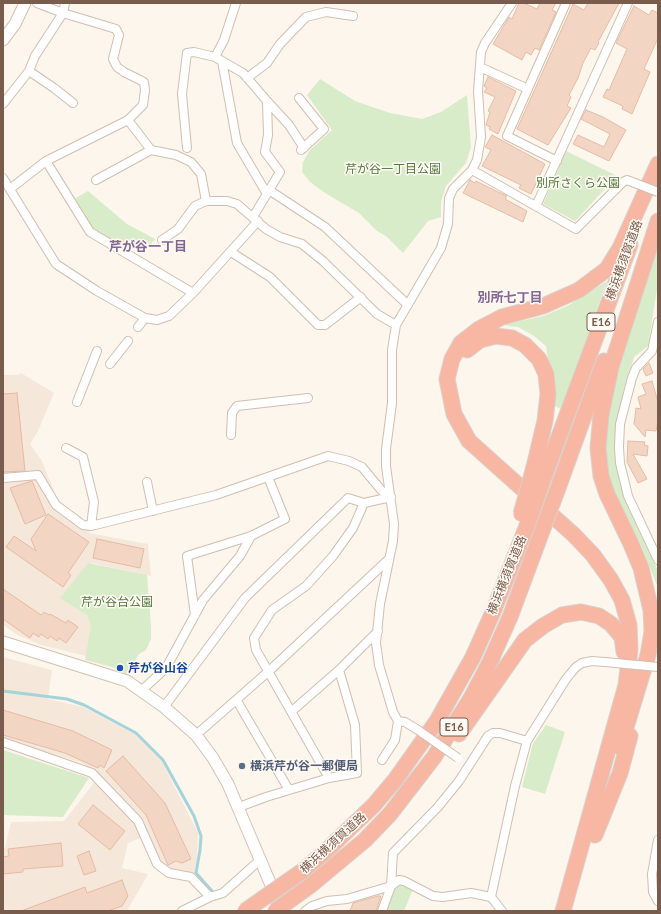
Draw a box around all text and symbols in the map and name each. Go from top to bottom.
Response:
park label: 芹が谷一丁目公園 [345,162,441,176]
park label: 別所さくら公園 [536,176,620,190]
street label: 横浜横須賀道路 [603,218,645,302]
district label: 芹が谷一丁目 [109,239,187,255]
district label: 別所七丁目 [478,290,542,306]
road number: E16 [587,313,615,331]
street label: 横浜横須賀道路 [485,533,529,617]
park label: 芹が谷台公園 [81,595,153,609]
place label: 芹が谷山谷 [128,661,188,675]
marker: 芹が谷山谷 [115,663,125,673]
road number: E16 [440,718,468,736]
place label: 横浜芹が谷一郵便局 [250,759,358,773]
marker: 横浜芹が谷一郵便局 [237,761,247,771]
street label: 横浜横須賀道路 [297,810,369,876]

